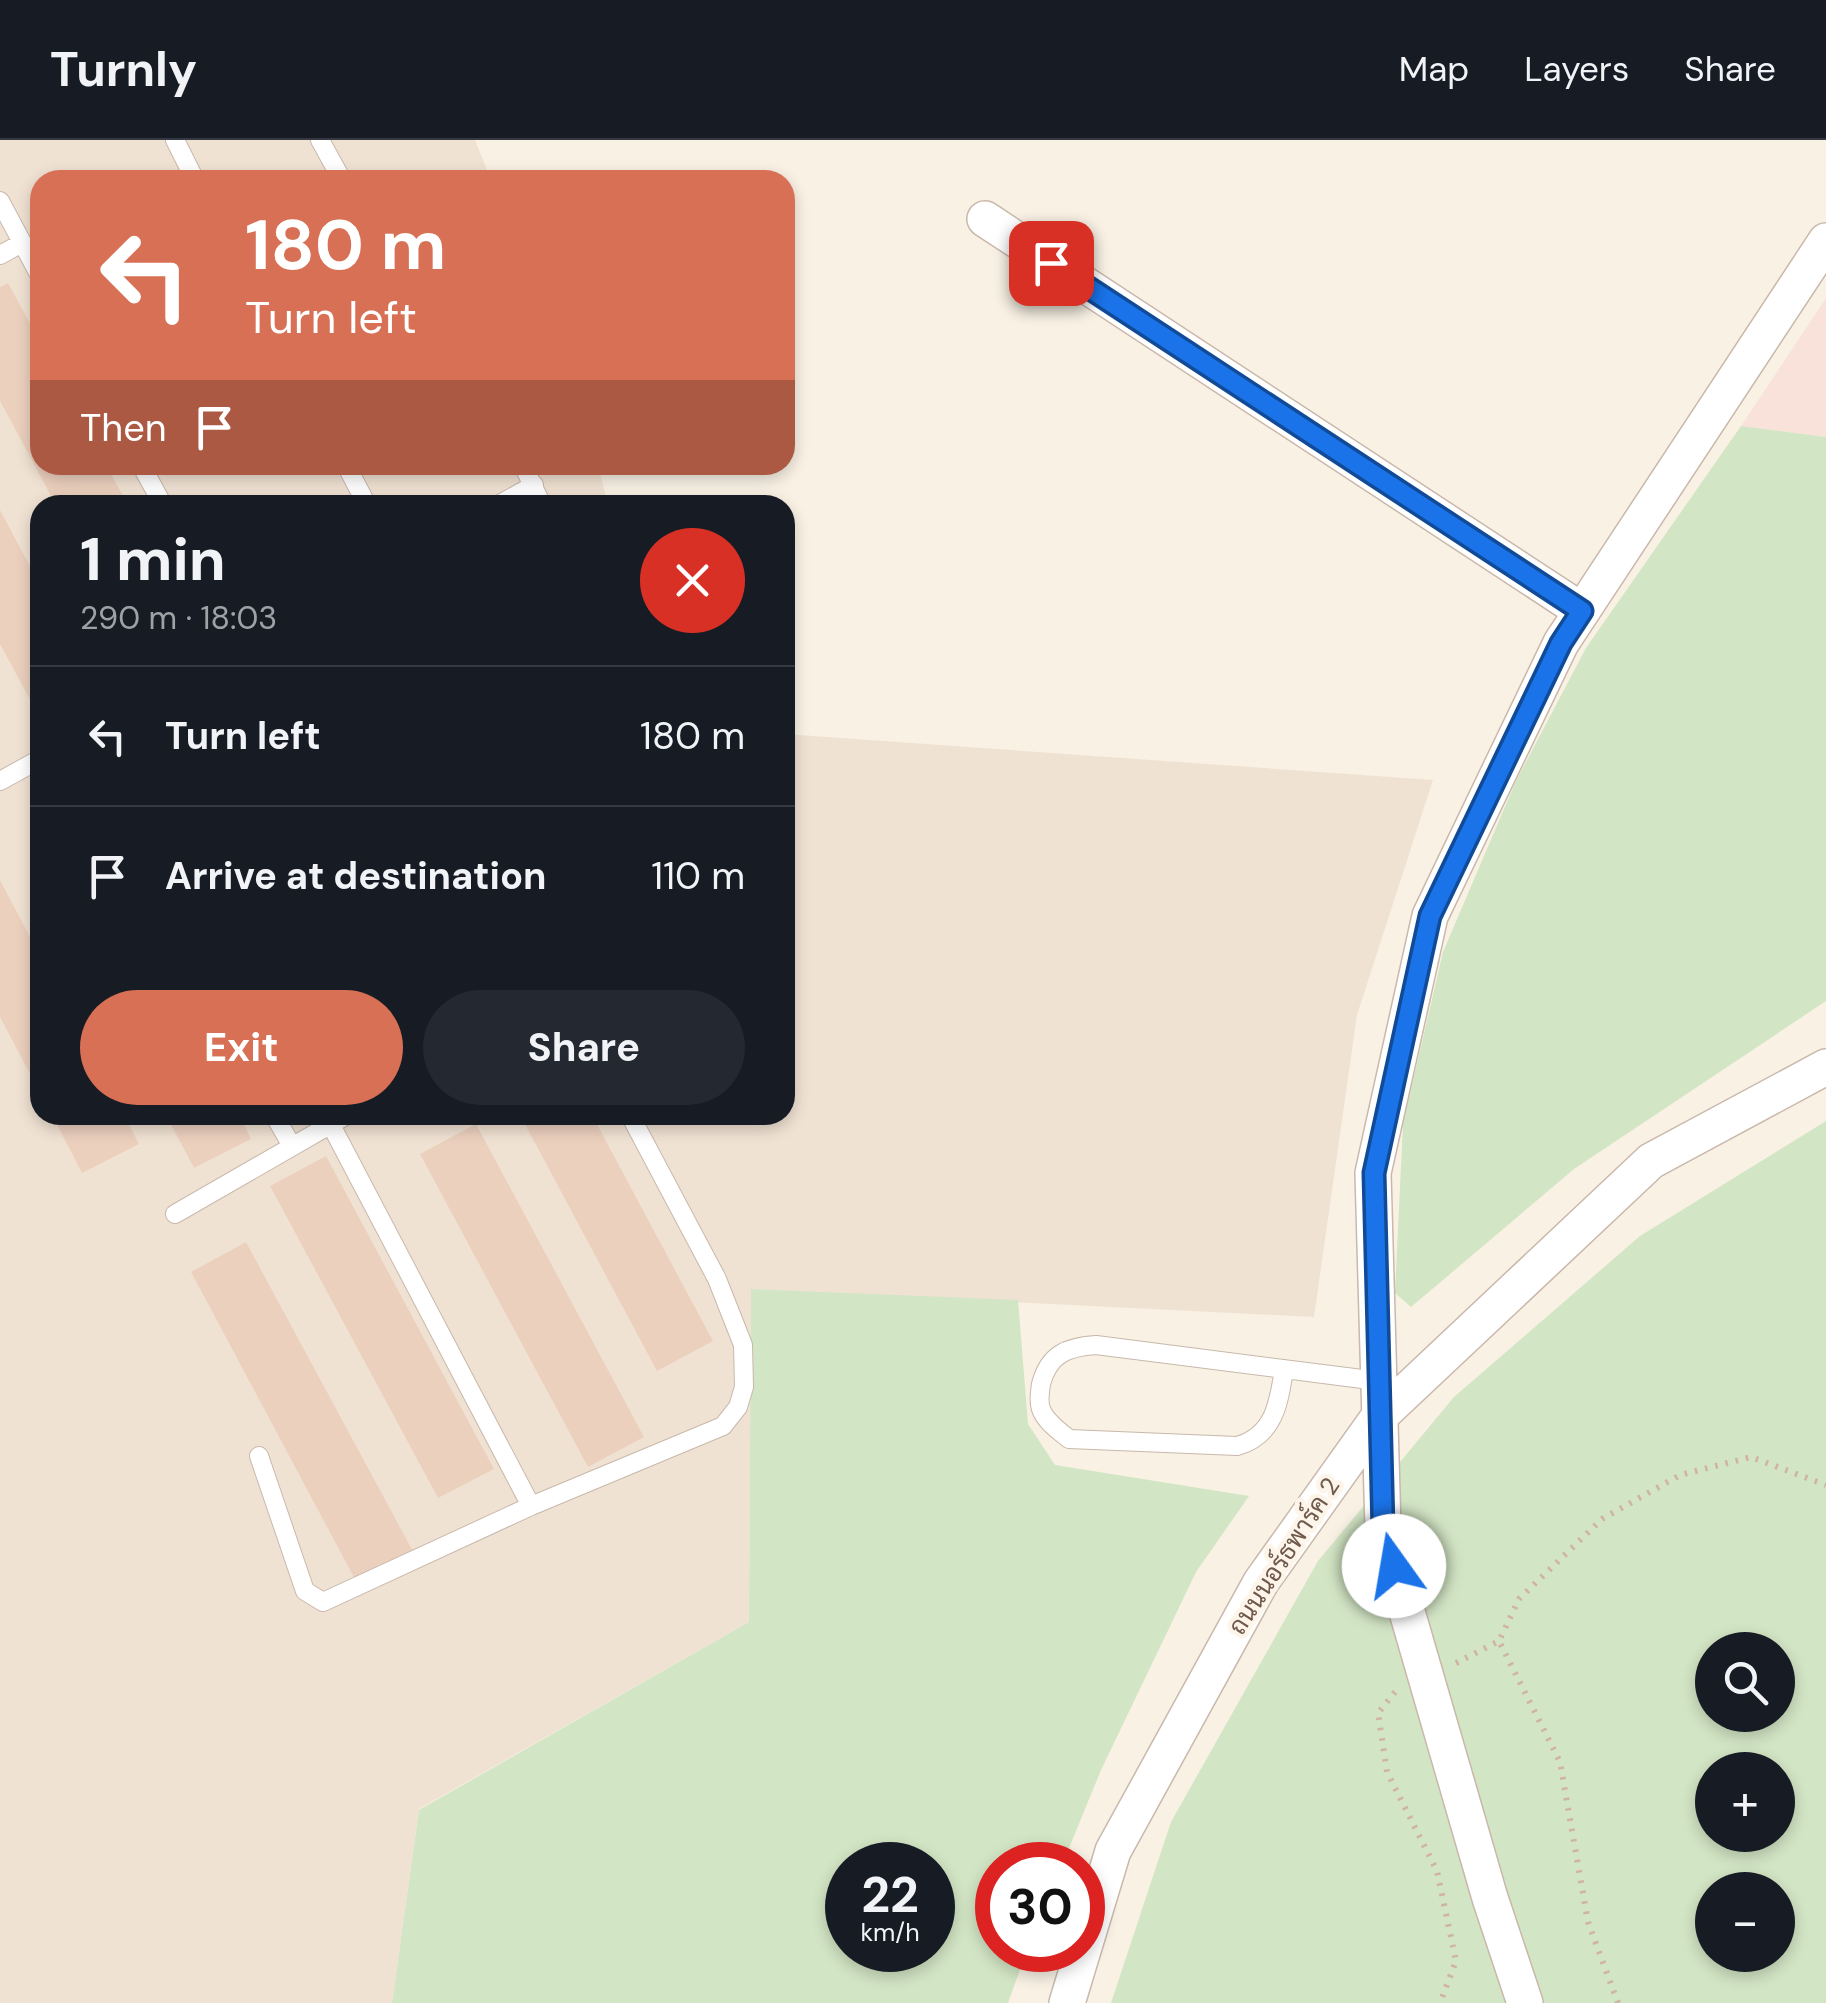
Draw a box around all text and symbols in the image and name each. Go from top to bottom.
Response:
text: Turnly [50,38,197,101]
text: Map [1399,46,1469,92]
text: Layers [1524,46,1629,92]
text: Share [1684,46,1776,92]
text: 180 m [245,200,446,291]
icon: left [80,210,210,340]
pin [1009,221,1094,306]
icon: arrive [1024,236,1079,291]
text: Turn left [245,288,417,347]
icon: arrive [187,400,242,455]
text: Then [80,403,167,453]
text: 1 min [80,520,226,599]
button: close [640,528,745,633]
text: 290 m · 18:03 [80,597,277,639]
icon: left [80,709,135,764]
text: Turn left [165,711,321,761]
text: 180 m [640,711,745,761]
icon: arrive [80,849,135,904]
text: Arrive at destination [165,851,547,901]
text: 110 m [651,851,745,901]
button: Exit [80,990,403,1105]
button: Share [423,990,745,1105]
street label: ถนนนอร์ธพาร์ค 2 [1220,1471,1347,1641]
position arrow [1342,1514,1446,1618]
map controls [1695,1632,1795,1972]
button: search [1695,1632,1795,1732]
button: + [1695,1752,1795,1852]
speed limit sign: 30 [975,1842,1105,1972]
text: 22 [861,1862,919,1928]
button: − [1695,1872,1795,1972]
text: km/h [860,1916,920,1949]

